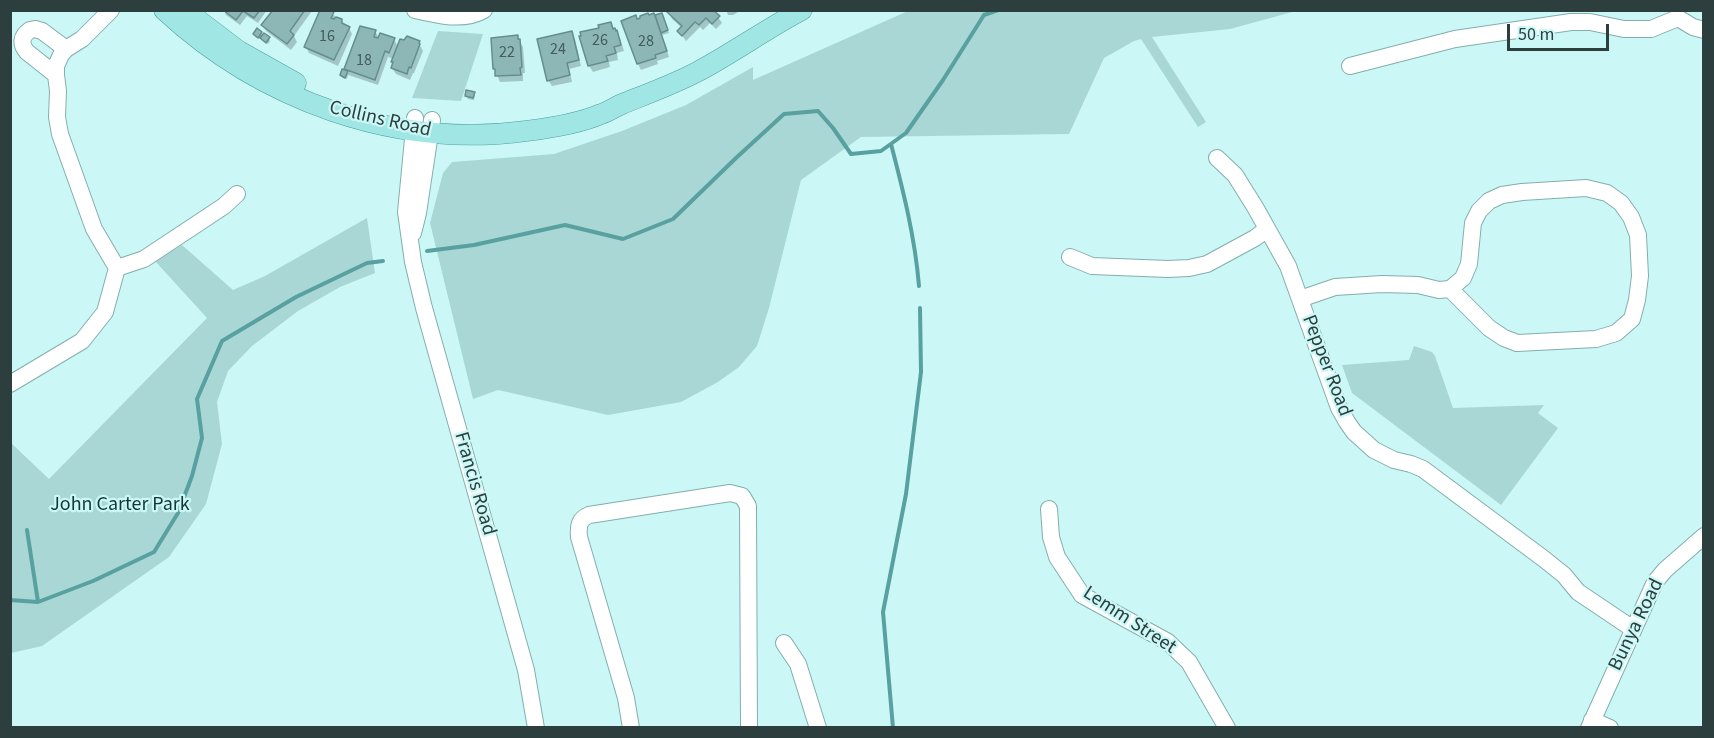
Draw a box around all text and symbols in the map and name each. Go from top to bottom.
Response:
scale bar [1510,12,1612,50]
text: 50 m [1518,22,1554,47]
house number: 16 [319,27,335,47]
house number: 26 [592,31,608,51]
house number: 28 [638,32,654,52]
house number: 24 [550,40,566,60]
house number: 22 [499,43,515,63]
house number: 18 [356,51,372,71]
street label: Collins Road [327,97,433,143]
street label: Pepper Road [1296,312,1356,420]
street label: Francis Road [448,430,500,538]
park label: John Carter Park [50,494,190,518]
street label: Bunya Road [1604,575,1670,675]
street label: Lemm Street [1078,582,1180,660]

